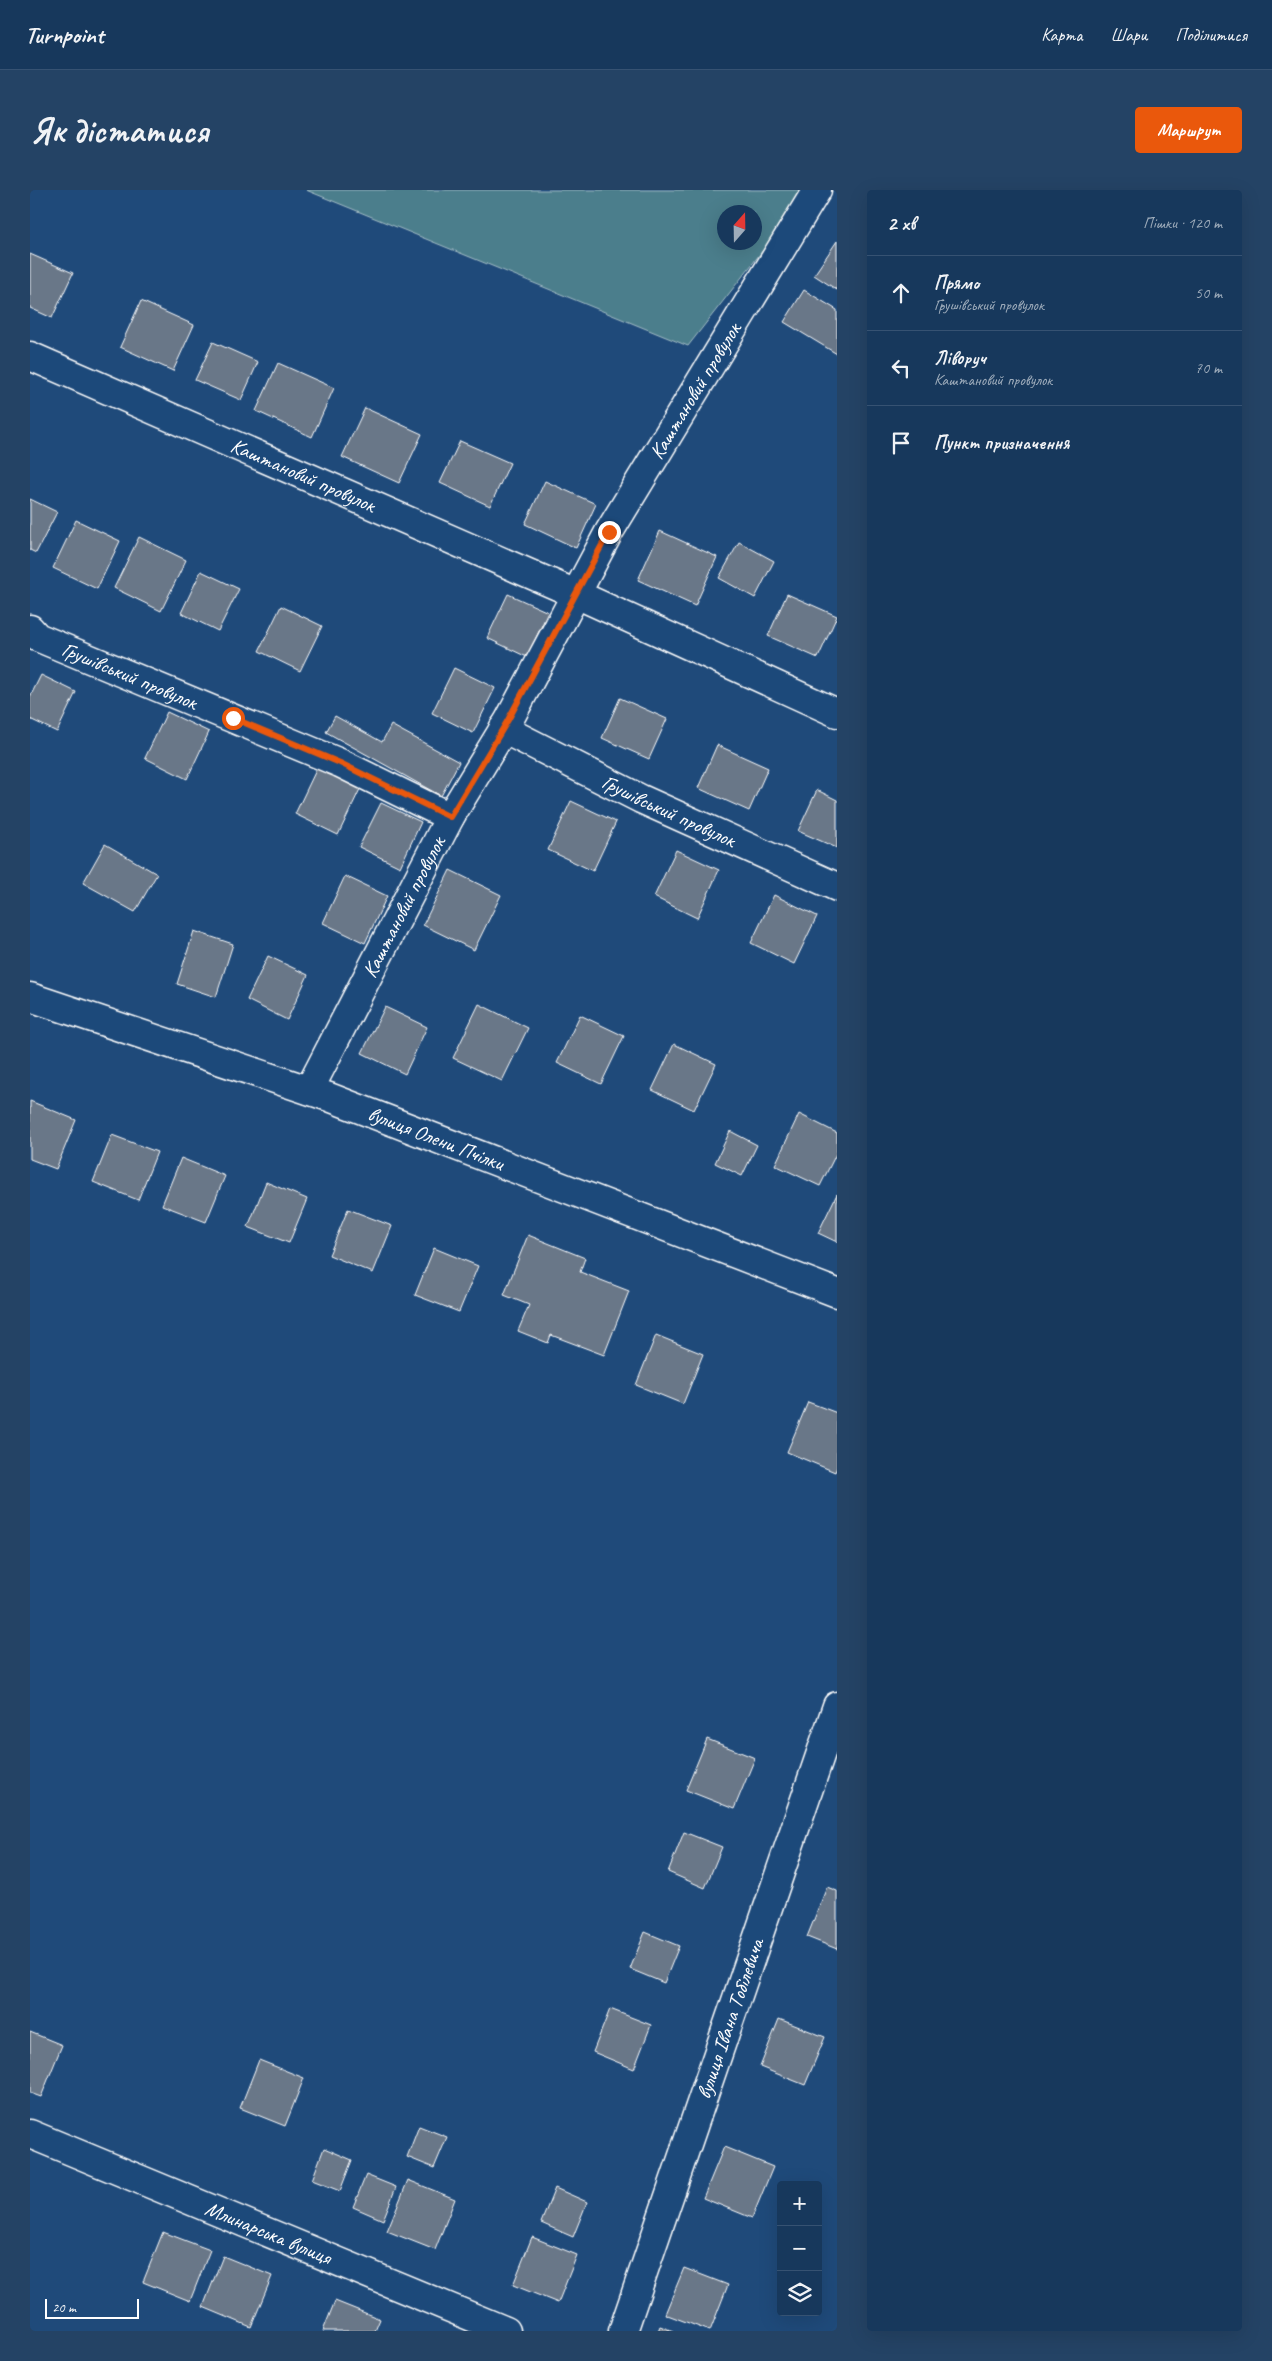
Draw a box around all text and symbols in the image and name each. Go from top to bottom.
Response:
text: Turnpoint [25,20,104,50]
text: Карта [1041,24,1082,46]
text: Шари [1110,24,1147,46]
text: Поділитися [1175,24,1247,46]
button: Маршрут [1135,107,1242,153]
text: Як дістатися [30,108,208,153]
north arrow [717,205,762,250]
text: 2 хв [887,210,916,236]
text: Пішки · 120 m [1143,213,1222,233]
text: Прямо [934,271,979,295]
icon: ahead [887,279,915,307]
text: 50 m [1195,283,1222,303]
text: Грушівський провулок [934,295,1044,315]
street label: Каштановий провулок [643,316,748,464]
text: Ліворуч [934,346,986,370]
icon: left [887,354,915,382]
text: 70 m [1195,358,1222,378]
text: Каштановий провулок [934,370,1052,390]
icon: arrive [887,429,915,457]
text: Пункт призначення [934,431,1069,455]
street label: Каштановий провулок [227,432,382,519]
route end [598,521,621,544]
street label: Грушівський провулок [58,636,203,716]
route start [222,707,245,730]
street label: Грушівський провулок [598,768,742,854]
street label: Каштановий провулок [356,830,452,982]
street label: вулиця Олени Пчілки [364,1100,509,1177]
street label: вулиця Івана Тобілевича [690,1933,770,2102]
map controls [777,2181,822,2316]
button: + [777,2181,822,2226]
street label: Млинарська вулиця [201,2195,337,2271]
button: − [777,2226,822,2271]
button: layers [777,2271,822,2316]
scale bar [45,2296,139,2319]
text: 20 m [52,2299,76,2316]

